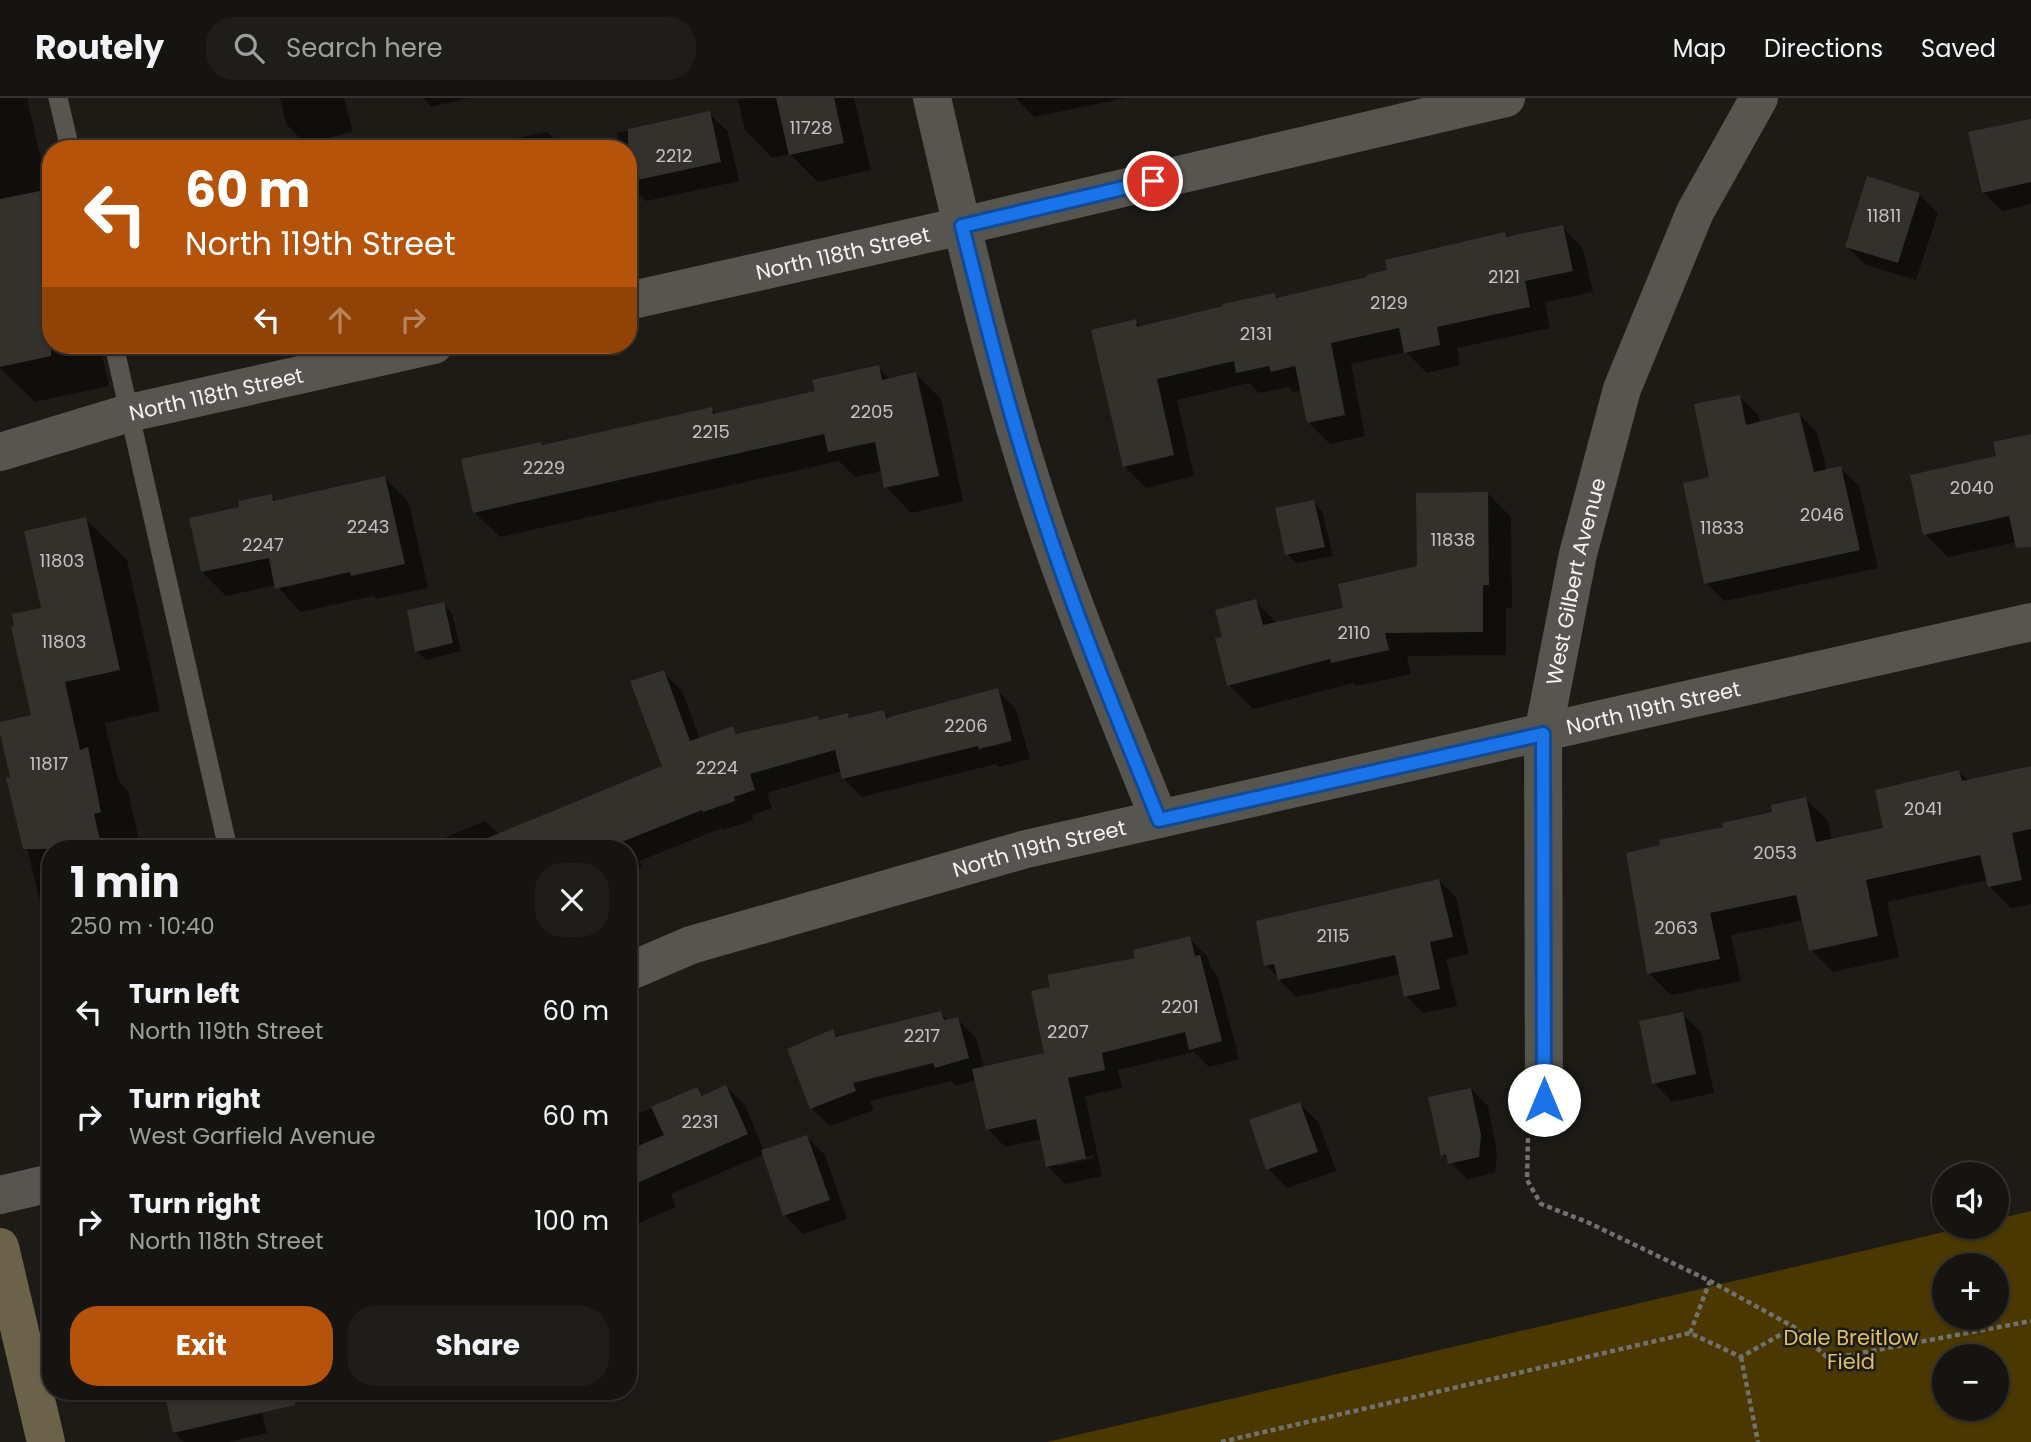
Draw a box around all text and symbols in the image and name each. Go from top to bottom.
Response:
search box [206,17,696,80]
text: Routely [35,24,164,71]
icon: search [230,29,268,67]
text: Search here [286,30,443,66]
text: Map [1673,32,1726,65]
text: Directions [1764,32,1883,65]
text: Saved [1921,32,1996,65]
house number: 11728 [789,115,833,140]
house number: 2212 [656,143,692,168]
pin [1123,151,1183,211]
text: 60 m [185,156,310,224]
icon: arrive [1134,162,1172,200]
icon: left [70,168,161,259]
house number: 11811 [1867,203,1901,228]
street label: North 118th Street [753,219,933,286]
text: North 119th Street [185,221,456,266]
house number: 2121 [1488,264,1520,289]
house number: 2129 [1370,290,1408,315]
icon: left [248,301,286,339]
icon: ahead [321,301,359,339]
icon: right [394,301,432,339]
house number: 2131 [1240,321,1272,346]
street label: North 118th Street [126,360,306,427]
house number: 2205 [850,399,894,424]
house number: 2215 [692,419,730,444]
house number: 2229 [523,455,565,480]
street label: West Gilbert Avenue [1538,474,1612,688]
house number: 2040 [1950,475,1994,500]
house number: 2046 [1800,502,1844,527]
house number: 2243 [347,514,389,539]
house number: 11833 [1700,515,1744,540]
house number: 11838 [1431,527,1475,552]
house number: 2247 [242,532,284,557]
house number: 11803 [40,548,84,573]
house number: 2110 [1337,620,1371,645]
house number: 11803 [42,629,86,654]
street label: North 119th Street [1563,674,1743,741]
house number: 2206 [944,713,988,738]
house number: 11817 [30,751,68,776]
house number: 2224 [696,755,738,780]
house number: 2041 [1904,796,1942,821]
street label: North 119th Street [949,812,1129,884]
house number: 2053 [1753,840,1797,865]
text: 1 min [70,853,180,912]
button: close [535,863,609,937]
text: 250 m · 10:40 [70,910,215,942]
house number: 2063 [1654,915,1698,940]
house number: 2115 [1316,923,1350,948]
text: Turn left [129,976,240,1012]
icon: left [70,993,108,1031]
text: 60 m [542,993,609,1029]
house number: 2201 [1161,994,1199,1019]
text: North 119th Street [129,1015,324,1047]
house number: 2207 [1047,1019,1089,1044]
house number: 2217 [904,1023,940,1048]
position arrow [1507,1063,1581,1137]
text: Turn right [129,1081,261,1117]
icon: right [70,1098,108,1136]
text: 60 m [542,1098,609,1134]
house number: 2231 [681,1109,719,1134]
text: West Garfield Avenue [129,1120,375,1152]
map controls [1932,1162,2009,1421]
button: sound [1932,1162,2009,1239]
text: Turn right [129,1186,261,1222]
icon: right [70,1203,108,1241]
text: 100 m [534,1203,609,1239]
text: North 118th Street [129,1225,324,1257]
button: + [1932,1253,2009,1330]
button: Exit [70,1306,333,1386]
button: Share [347,1306,609,1386]
park label: Dale Breitlow Field [1783,1323,1919,1376]
button: − [1932,1344,2009,1421]

